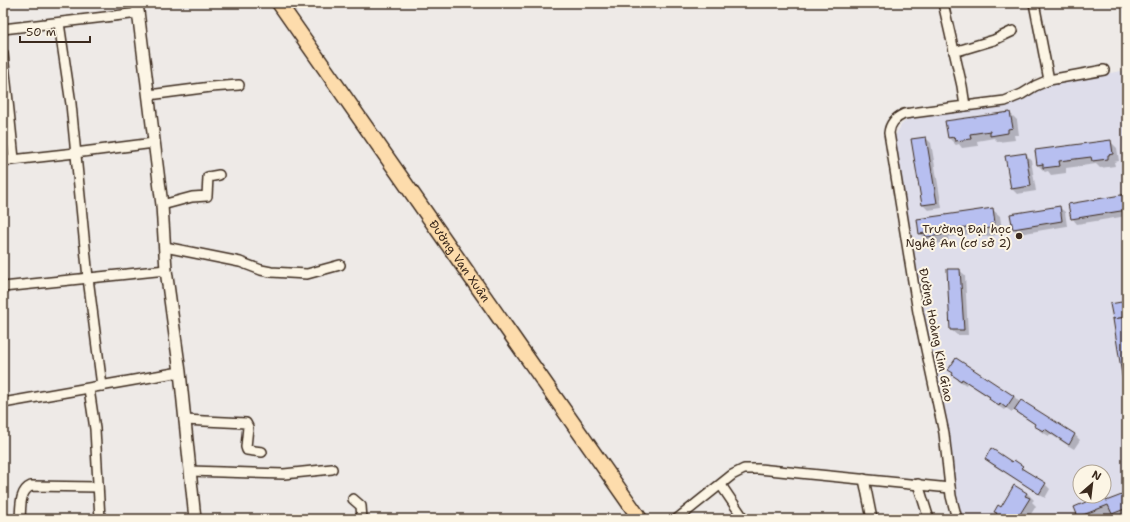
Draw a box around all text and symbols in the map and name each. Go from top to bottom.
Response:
scale bar [20,18,90,44]
text: 50 m [26,24,56,40]
street label: Đường Vạn Xuân [425,217,494,305]
place label: Trường Đại học Nghệ An (cơ sở 2) [905,221,1011,251]
marker: Trường Đại học Nghệ An (cơ sở 2) [1014,231,1024,241]
street label: Đường Hoàng Kim Giao [915,267,957,403]
north arrow [1072,464,1112,504]
text: N [1089,467,1104,484]

